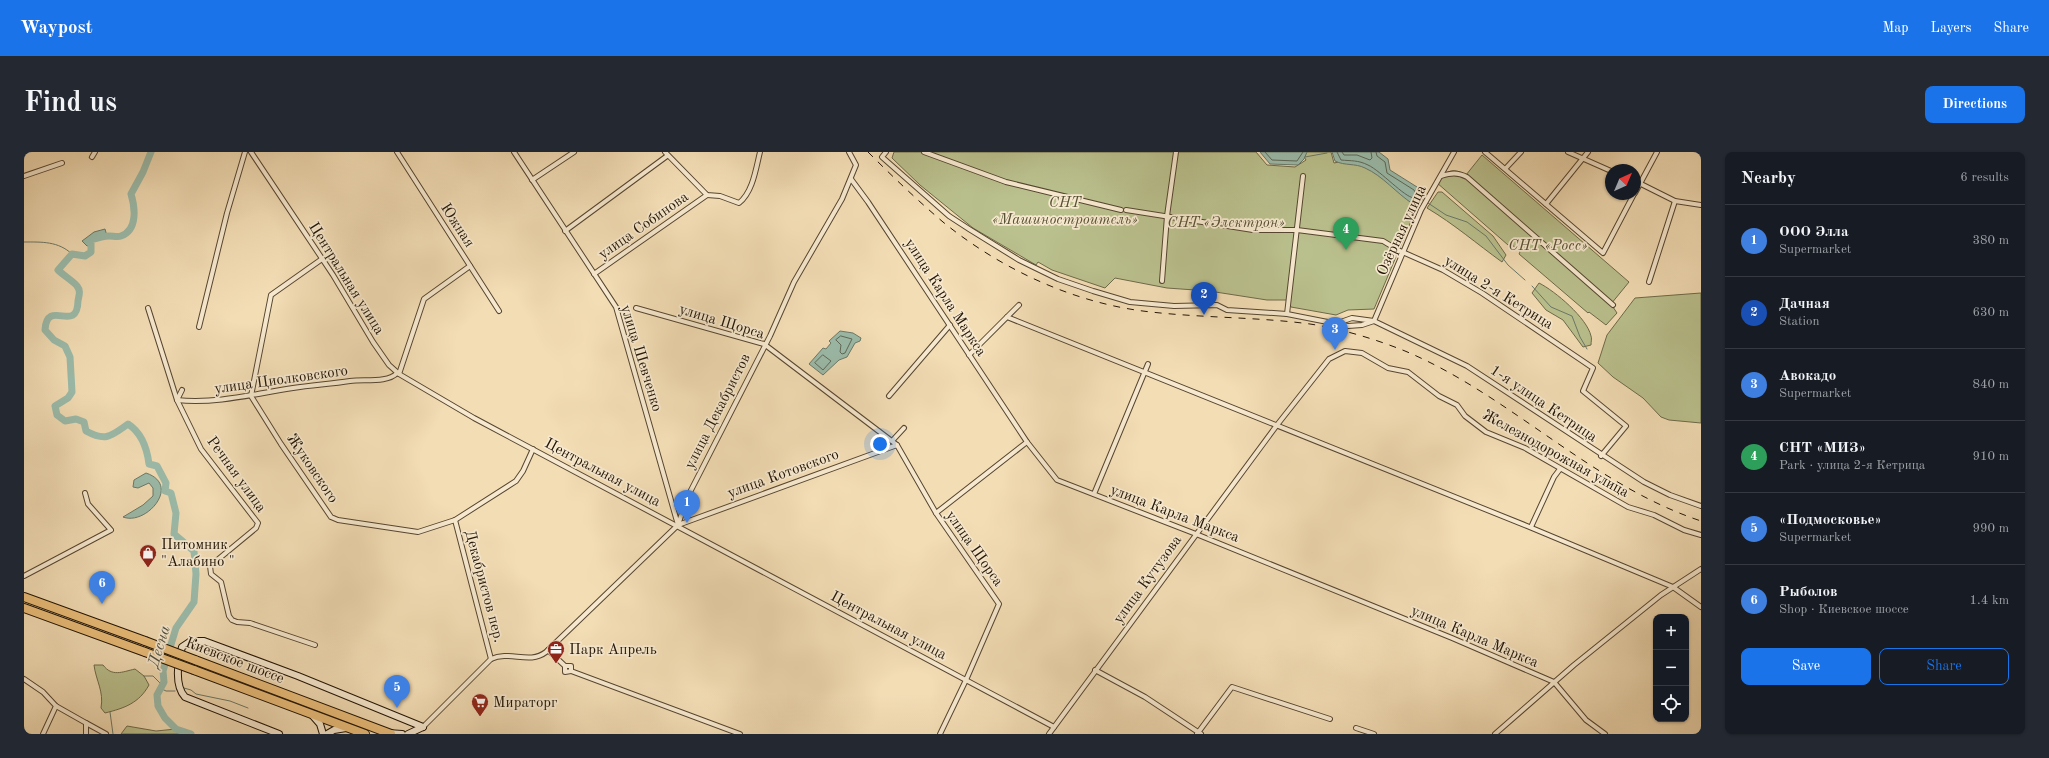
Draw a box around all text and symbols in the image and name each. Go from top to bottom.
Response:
text: Waypost [20,19,93,38]
text: Map [1883,21,1909,35]
text: Layers [1931,21,1972,35]
text: Share [1994,21,2029,35]
button: Directions [1925,86,2025,123]
text: Find us [24,90,117,118]
north arrow [1605,164,1641,200]
text: Nearby [1741,170,1796,187]
text: 6 results [1960,171,2009,184]
street label: Озёрная улица [1375,183,1430,278]
street label: улица Собинова [596,189,692,263]
park label: СНТ «Машиностроитель» [992,196,1138,228]
street label: Южная [437,201,477,251]
park label: СНТ «Электрон» [1167,216,1285,231]
pin: 4 [1333,217,1359,250]
street label: Центральная улица [305,220,387,338]
text: ООО Элла [1779,225,1849,240]
text: 1 [1750,234,1758,247]
text: 380 m [1972,234,2009,247]
street label: улица Карла Маркса [901,236,989,360]
park label: СНТ «Росс» [1508,239,1588,254]
text: Supermarket [1779,243,1851,256]
street label: улица 2-я Кетрица [1441,254,1556,333]
pin: 2 [1191,282,1217,315]
text: Дачная [1779,297,1830,312]
street label: улица Щорса [677,302,767,343]
street label: улица Шевченко [617,303,664,414]
text: 2 [1750,306,1758,319]
text: 630 m [1972,306,2009,319]
text: Station [1779,315,1820,328]
pin: 3 [1322,317,1348,350]
street label: улица Декабристов [683,352,754,472]
street label: 1-я улица Кетрица [1487,363,1600,446]
street label: улица Циолковского [214,364,349,397]
text: Авокадо [1779,369,1836,384]
text: 3 [1750,378,1758,391]
text: 840 m [1972,378,2009,391]
text: Supermarket [1779,387,1851,400]
street label: Железнодорожная улица [1479,408,1632,501]
street label: Жуковского [283,432,340,506]
street label: Речная улица [203,434,269,516]
your location [870,434,890,454]
street label: Центральная улица [542,436,663,511]
text: СНТ «МИЗ» [1779,441,1866,456]
street label: улица Котовского [726,447,841,502]
text: 4 [1750,450,1758,463]
text: 910 m [1972,450,2009,463]
text: Park · улица 2-я Кетрица [1779,459,1925,472]
street label: улица Карла Маркса [1108,483,1242,546]
pin: 1 [674,490,700,523]
street label: улица Щорса [942,508,1006,590]
text: «Подмосковье» [1779,513,1882,528]
text: 5 [1750,522,1758,535]
text: 990 m [1972,522,2009,535]
street label: Декабристов пер. [461,529,506,644]
text: Supermarket [1779,531,1851,544]
street label: улица Кутузова [1111,533,1185,627]
place label: Питомник "Алабино " [161,538,235,570]
shop icon: Питомник "Алабино " [138,543,158,568]
pin: 6 [89,571,115,604]
text: Рыболов [1779,585,1837,600]
street label: Центральная улица [828,589,949,664]
text: 6 [1750,594,1758,607]
text: 1.4 km [1970,594,2009,607]
text: Shop · Киевское шоссе [1779,603,1909,616]
street label: улица Карла Маркса [1408,604,1541,671]
map controls [1653,614,1689,722]
button: + [1653,614,1689,650]
water label: Десна [145,623,174,671]
street label: Киевское шоссе [183,636,286,687]
office icon: Парк Апрель [546,639,566,664]
place label: Парк Апрель [569,643,657,658]
button: Save [1741,648,1871,685]
button: Share [1879,648,2009,685]
button: − [1653,650,1689,686]
pin: 5 [384,675,410,708]
button: locate [1653,686,1689,722]
supermarket icon: Мираторг [470,692,490,717]
place label: Мираторг [493,696,558,711]

